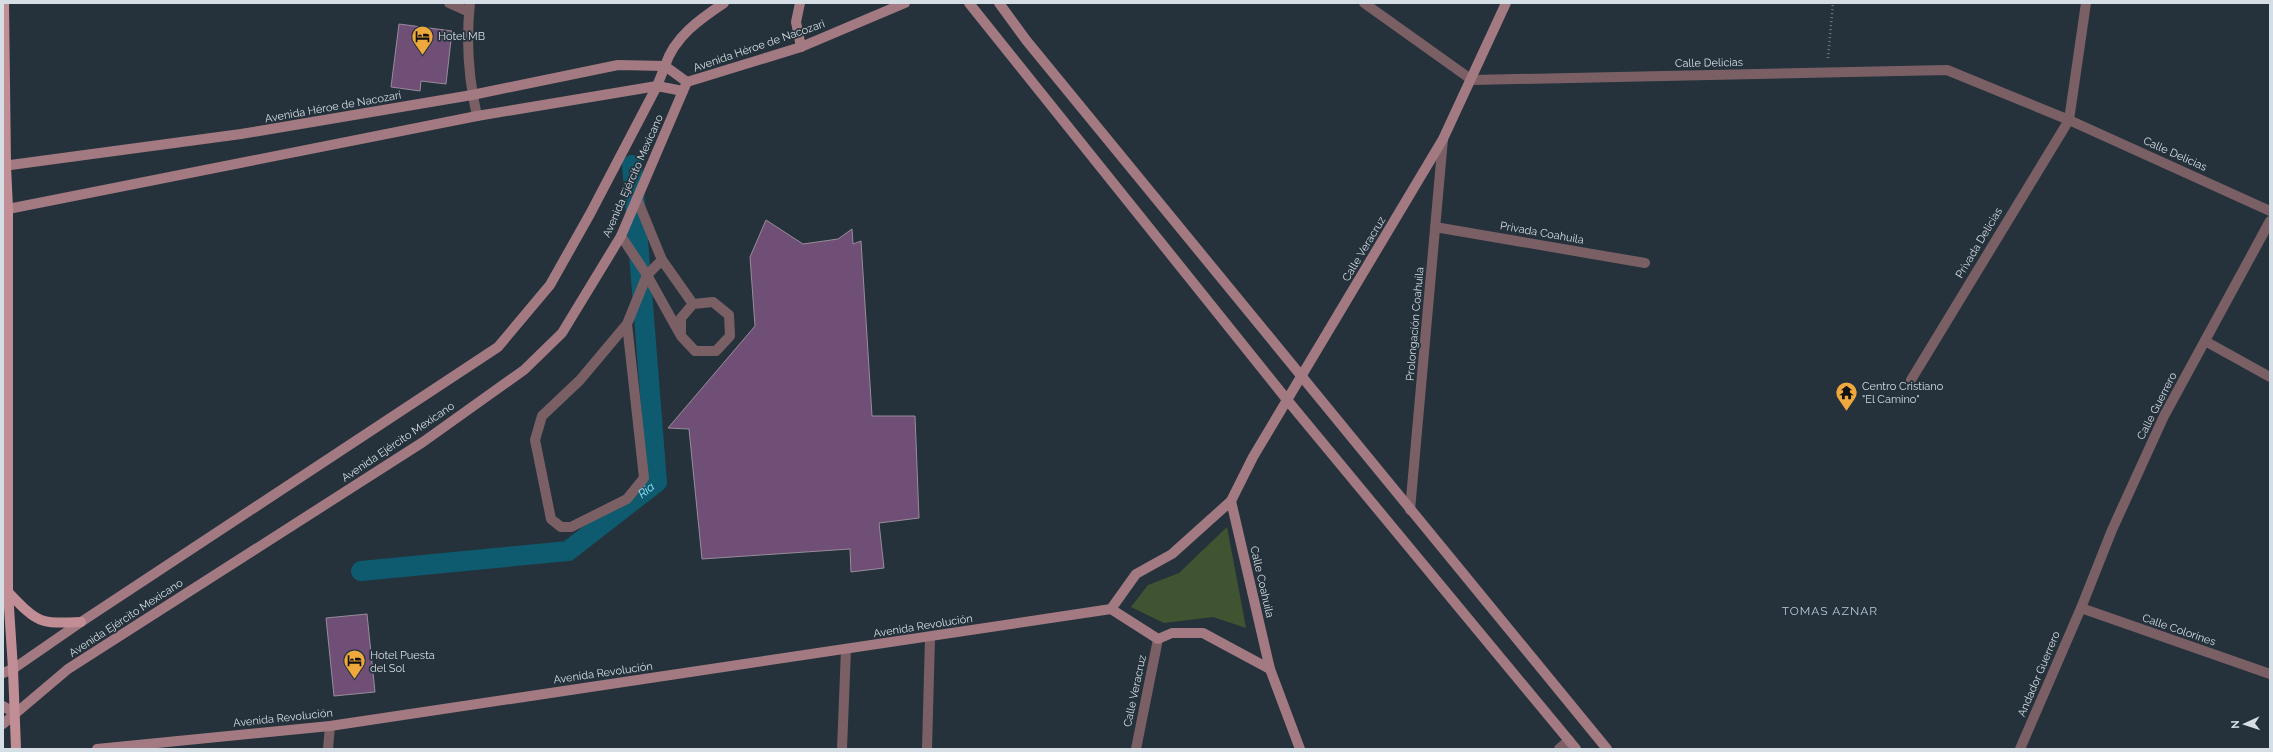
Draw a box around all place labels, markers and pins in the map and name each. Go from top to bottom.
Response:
hotel icon: Hotel MB [409,23,435,56]
place label: Hotel MB [438,30,485,43]
temple icon: Centro Cristiano "El Camino" [1833,379,1859,412]
place label: Centro Cristiano "El Camino" [1862,380,1944,406]
hotel icon: Hotel Puesta del Sol [341,648,367,681]
place label: Hotel Puesta del Sol [370,649,435,675]

